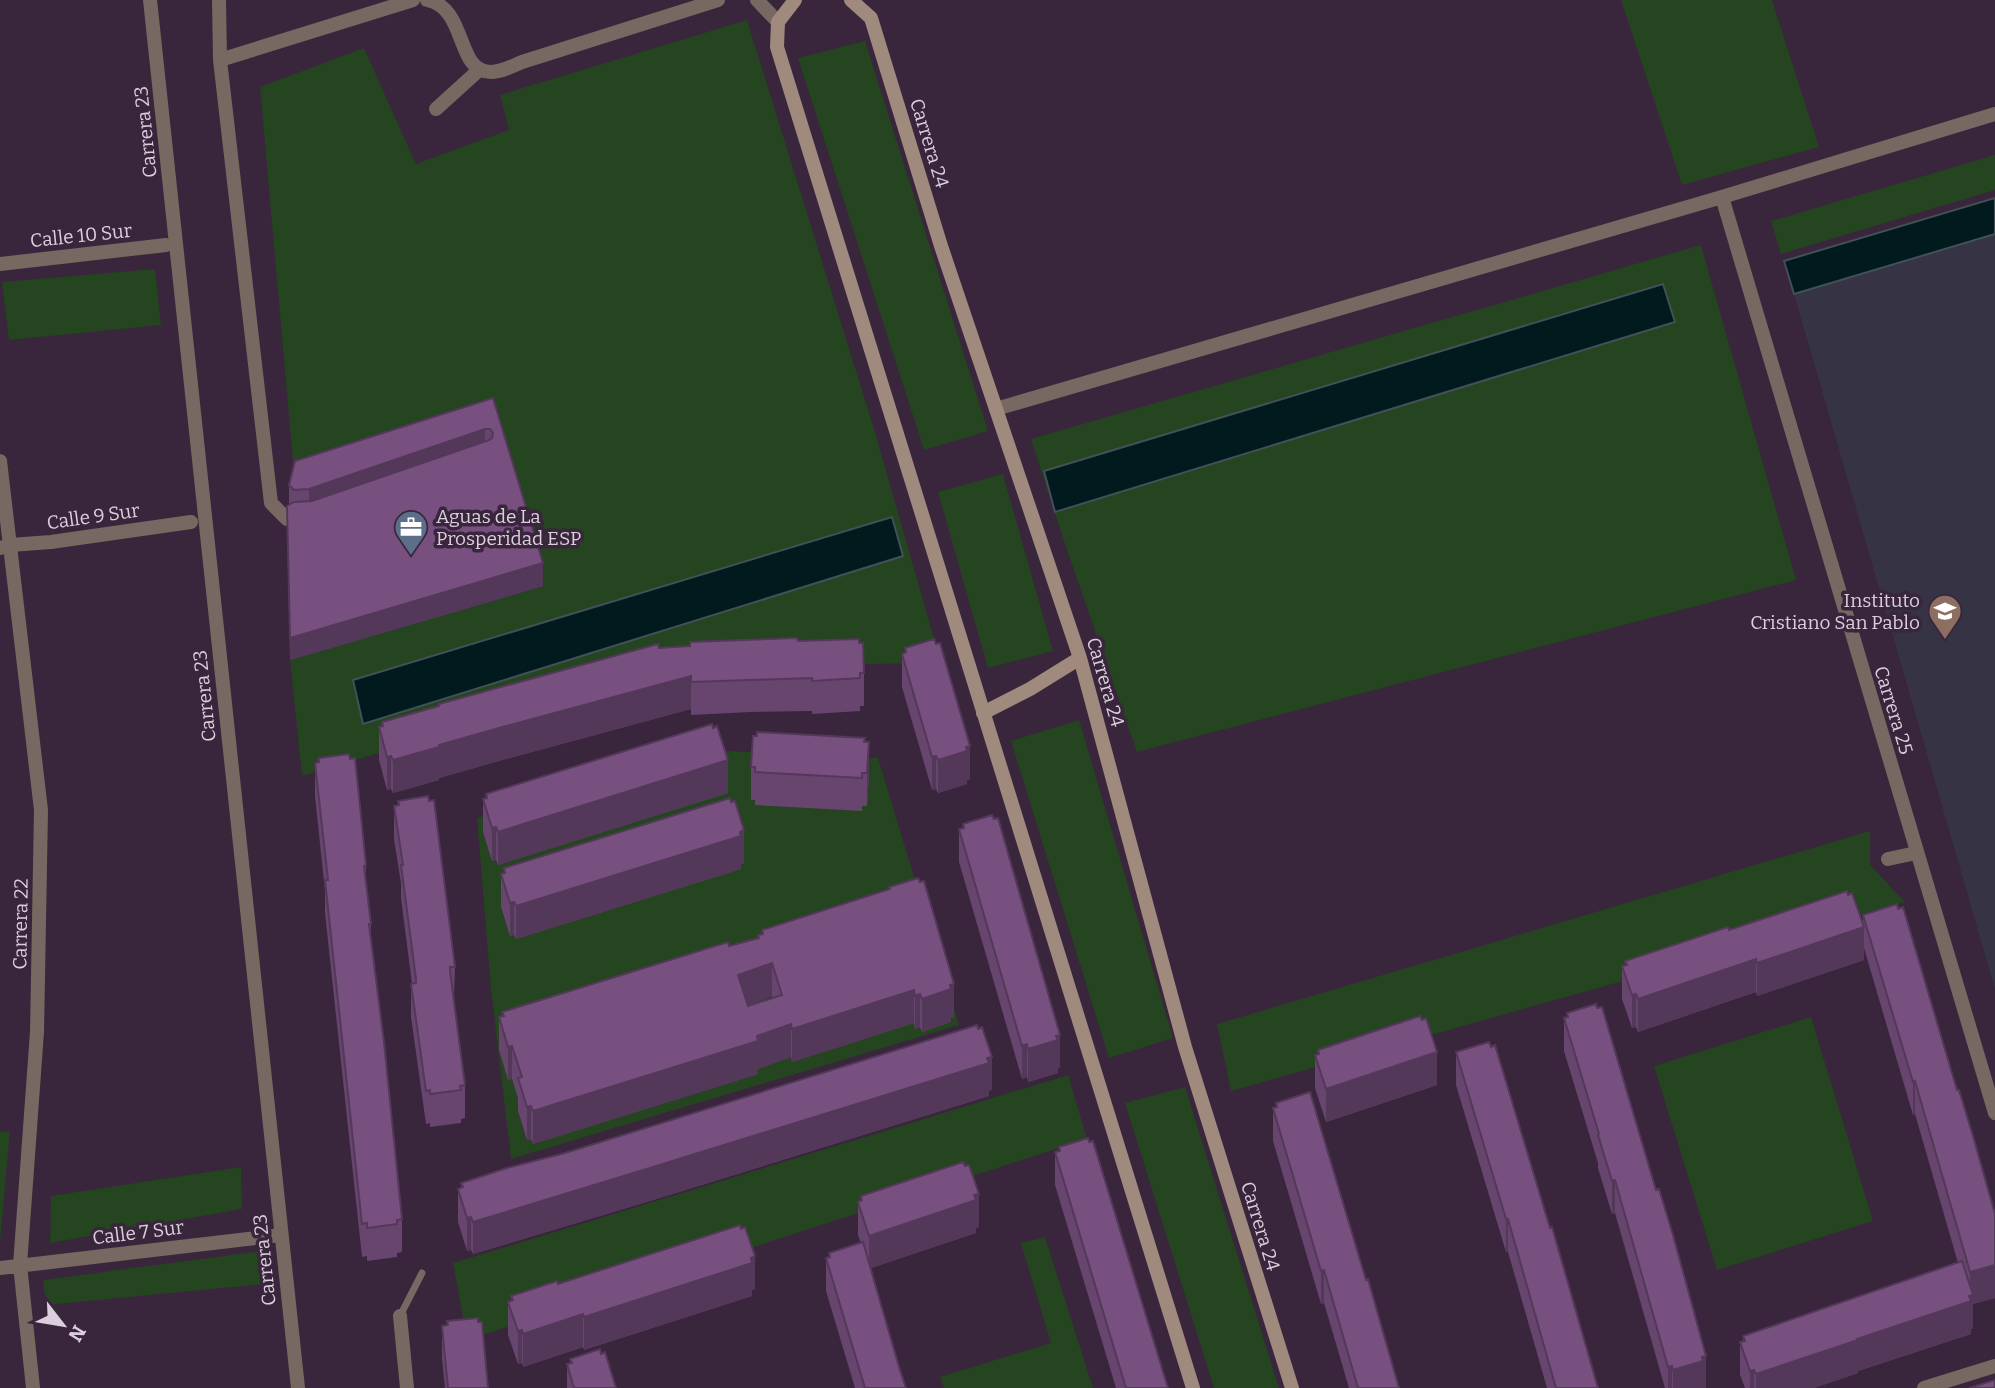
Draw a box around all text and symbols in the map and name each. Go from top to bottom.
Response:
street label: Carrera 23 [129,85,162,179]
street label: Carrera 24 [905,96,954,191]
street label: Calle 10 Sur [29,219,134,252]
street label: Calle 9 Sur [45,499,142,534]
place label: Aguas de La Prosperidad ESP [436,505,581,550]
office icon: Aguas de La Prosperidad ESP [392,508,430,557]
place label: Instituto Cristiano San Pablo [1750,589,1920,634]
school or university icon: Instituto Cristiano San Pablo [1926,592,1964,641]
street label: Carrera 24 [1082,635,1129,730]
street label: Carrera 23 [188,649,221,743]
street label: Carrera 25 [1869,663,1918,757]
street label: Carrera 22 [8,878,33,970]
street label: Carrera 24 [1236,1179,1285,1274]
street label: Carrera 23 [248,1213,281,1307]
street label: Calle 7 Sur [91,1215,186,1250]
north arrow [28,1290,98,1360]
text: N [63,1321,91,1346]

